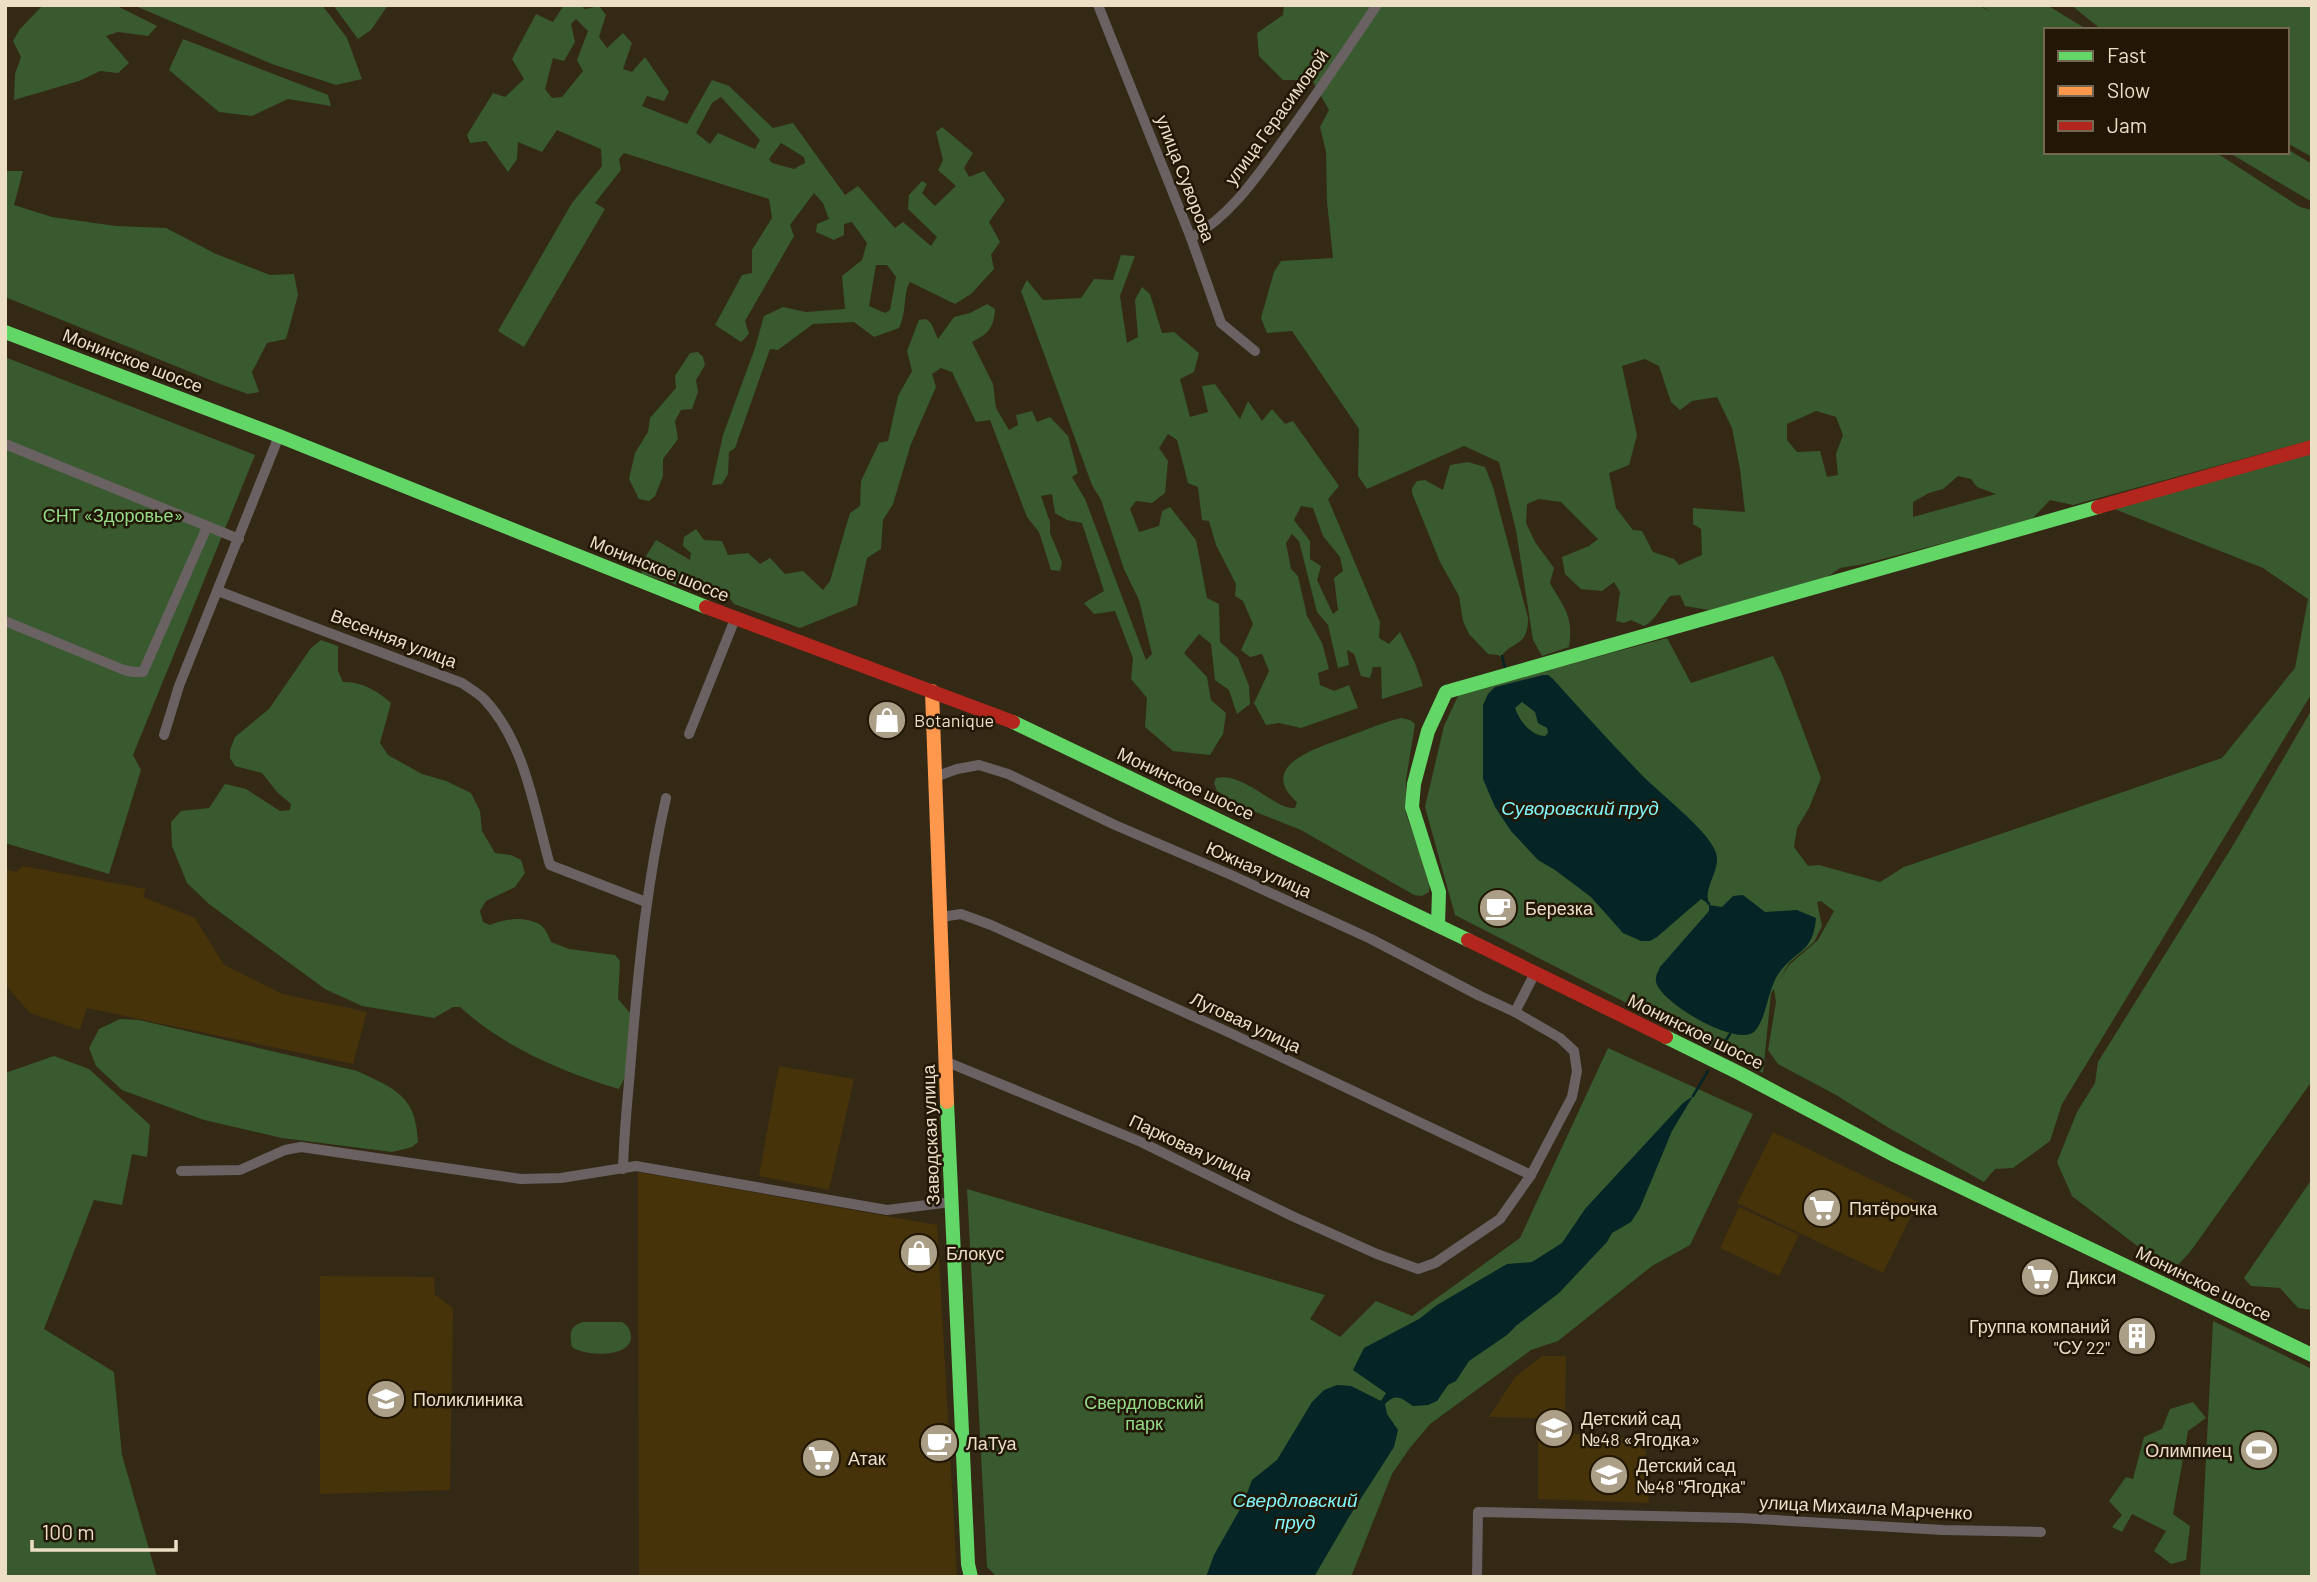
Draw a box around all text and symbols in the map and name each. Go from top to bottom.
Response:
legend [2044,28,2289,154]
text: Fast [2107,42,2147,67]
street label: улица Герасимовой [1219,45,1333,189]
text: Slow [2107,77,2150,102]
street label: улица Суворова [1152,112,1221,245]
text: Jam [2107,112,2147,137]
street label: Монинское шоссе [60,323,206,397]
park label: СНТ «Здоровье» [43,504,183,526]
street label: Монинское шоссе [587,530,733,606]
street label: Весенняя улица [328,604,461,673]
shop icon: Botanique [866,699,908,741]
place label: Botanique [914,709,994,731]
street label: Монинское шоссе [1114,742,1258,824]
water label: Суворовский пруд [1501,796,1659,819]
street label: Южная улица [1203,836,1316,902]
cafe icon: Березка [1477,887,1519,929]
place label: Березка [1525,897,1594,919]
street label: Луговая улица [1187,987,1306,1058]
street label: Монинское шоссе [1625,989,1767,1073]
street label: Заводская улица [917,1063,943,1206]
street label: Парковая улица [1126,1109,1257,1186]
supermarket icon: Пятёрочка [1801,1187,1843,1229]
place label: Пятёрочка [1849,1197,1938,1219]
shop icon: Блокус [898,1232,940,1274]
street label: Монинское шоссе [2133,1241,2275,1325]
place label: Блокус [946,1242,1004,1264]
supermarket icon: Дикси [2019,1256,2061,1298]
place label: Дикси [2067,1266,2116,1288]
place label: Группа компаний "СУ 22" [1969,1315,2110,1358]
building icon: Группа компаний "СУ 22" [2116,1315,2158,1357]
school or university icon: Поликлиника [365,1378,407,1420]
place label: Поликлиника [413,1388,524,1410]
park label: Свердловский парк [1084,1391,1204,1434]
school or university icon: Детский сад №48 «Ягодка» [1533,1407,1575,1449]
place label: Детский сад №48 «Ягодка» [1581,1407,1700,1450]
cafe icon: ЛаТуа [918,1422,960,1464]
sports icon: Олимпиец [2238,1429,2280,1471]
place label: ЛаТуа [966,1432,1018,1454]
supermarket icon: Атак [800,1437,842,1479]
place label: Олимпиец [2145,1439,2232,1461]
place label: Атак [848,1447,886,1469]
school or university icon: Детский сад №48 "Ягодка" [1588,1454,1630,1496]
place label: Детский сад №48 "Ягодка" [1636,1454,1746,1497]
water label: Свердловский пруд [1232,1488,1358,1533]
street label: улица Михаила Марченко [1759,1490,1973,1524]
scale bar [32,1508,175,1552]
text: 100 m [42,1519,95,1544]

